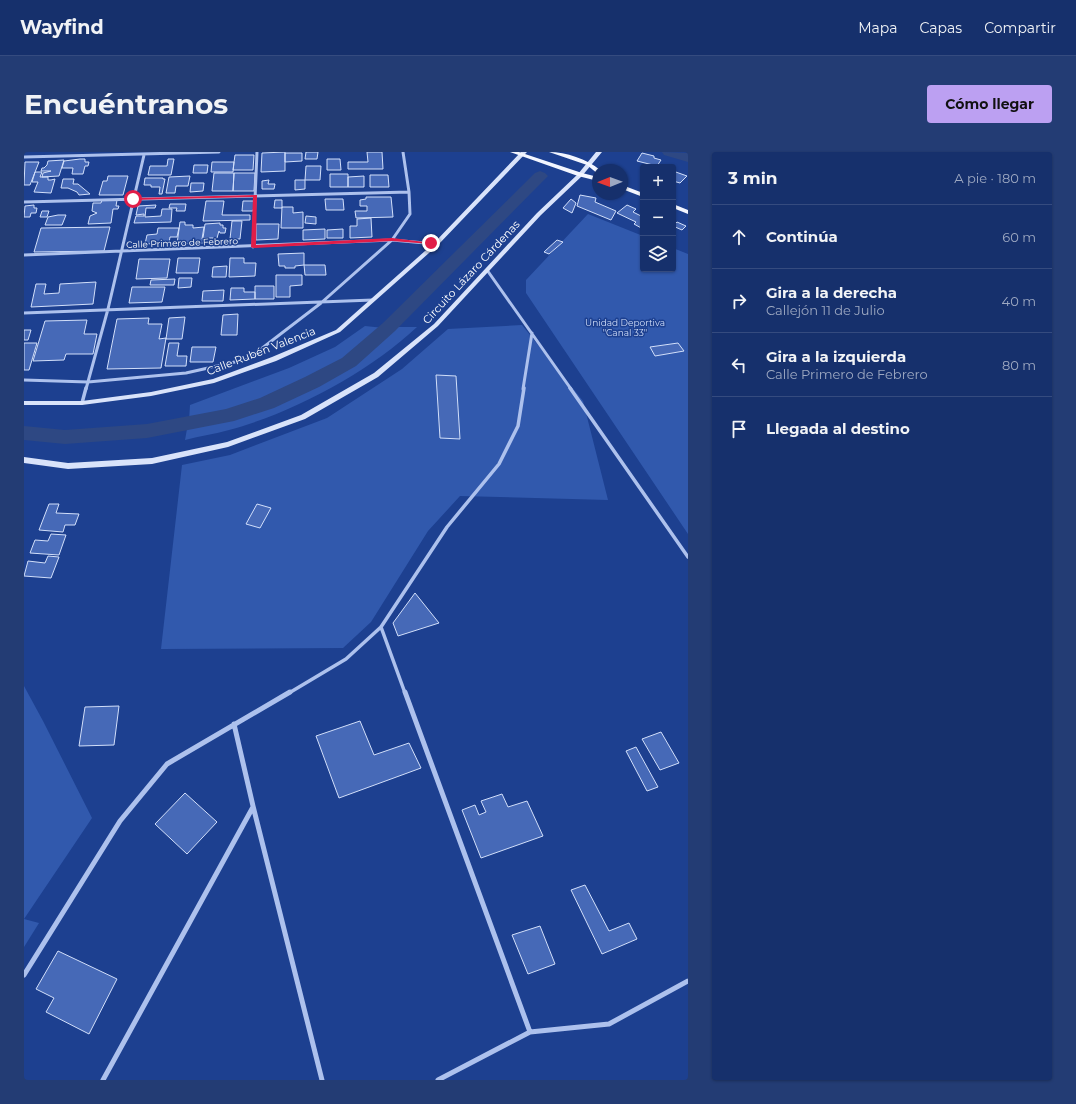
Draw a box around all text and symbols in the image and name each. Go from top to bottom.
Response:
text: Wayfind [20,16,104,39]
text: Mapa [858,19,898,37]
text: Capas [920,19,962,37]
text: Compartir [984,19,1056,37]
button: Cómo llegar [927,85,1052,123]
text: Encuéntranos [24,87,228,121]
north arrow [592,164,628,200]
map controls [640,164,676,272]
button: + [640,164,676,200]
text: 3 min [728,168,778,188]
text: A pie · 180 m [954,170,1036,186]
route start [124,190,142,208]
button: − [640,200,676,236]
street label: Circuito Lázaro Cárdenas [419,217,523,327]
icon: ahead [728,226,750,248]
text: Continúa [766,227,838,246]
text: 60 m [1002,229,1036,245]
route end [422,234,440,252]
street label: Calle Primero de Febrero [126,235,238,250]
button: layers [640,236,676,272]
text: Gira a la derecha [766,283,897,302]
icon: right [728,290,750,312]
text: 40 m [1002,293,1036,309]
text: Callejón 11 de Julio [766,302,885,318]
park label: Unidad Deportiva "Canal 33" [585,317,665,338]
street label: Calle Rubén Valencia [205,324,317,378]
text: Gira a la izquierda [766,347,906,366]
icon: left [728,354,750,376]
text: 80 m [1002,357,1036,373]
text: Calle Primero de Febrero [766,366,928,382]
icon: arrive [728,418,750,440]
text: Llegada al destino [766,419,910,438]

